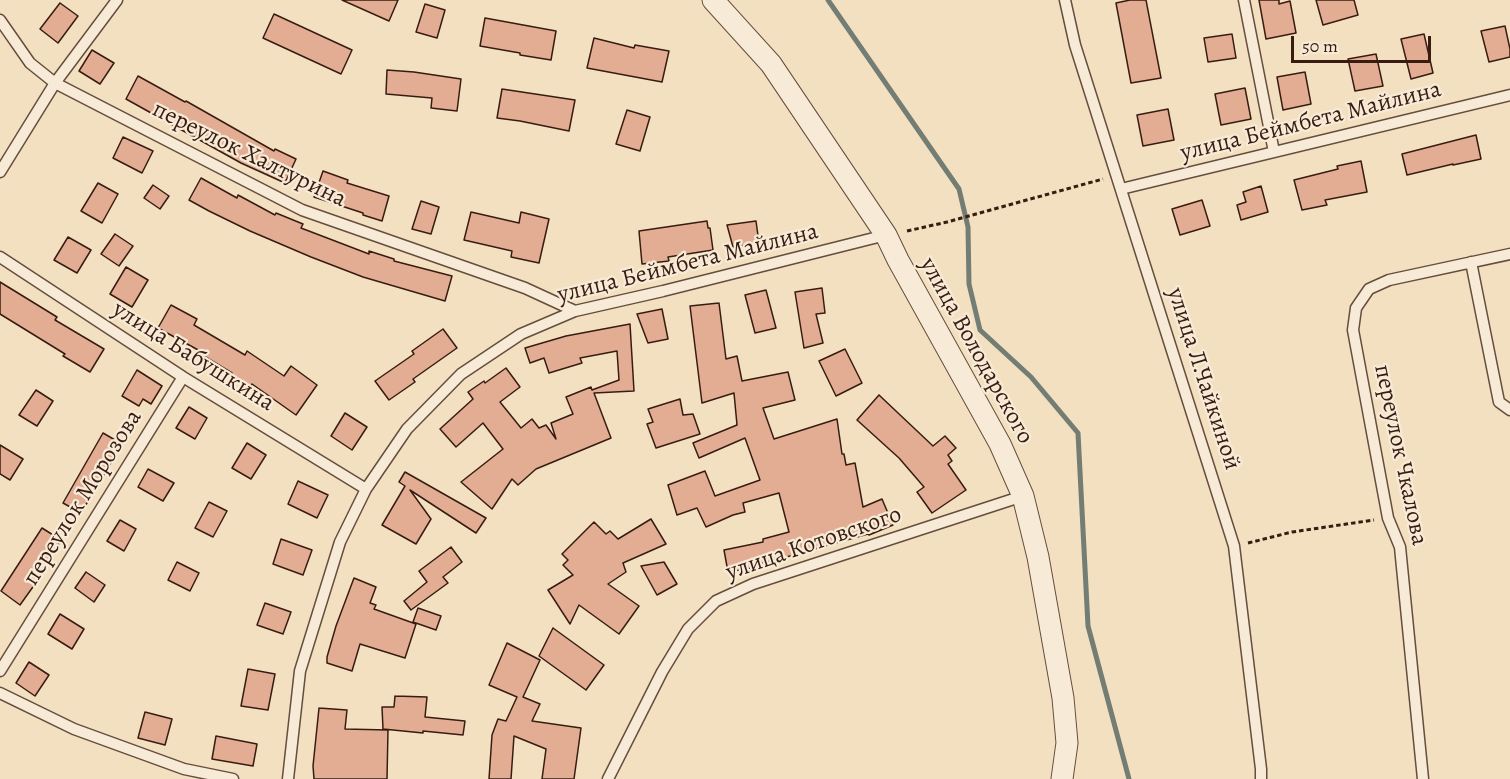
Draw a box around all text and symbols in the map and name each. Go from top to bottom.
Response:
scale bar [1294,24,1434,62]
text: 50 m [1302,34,1338,58]
street label: улица Беймбета Майлина [1178,76,1444,168]
street label: переулок Халтурина [147,96,351,214]
street label: улица Беймбета Майлина [555,218,821,310]
street label: улица Володарского [913,253,1039,449]
street label: улица Л.Чайкиной [1160,284,1246,474]
street label: улица Бабушкина [107,296,279,418]
street label: переулок Чкалова [1367,362,1433,548]
street label: переулок Морозова [17,405,149,591]
street label: улица Котовского [723,500,905,588]

